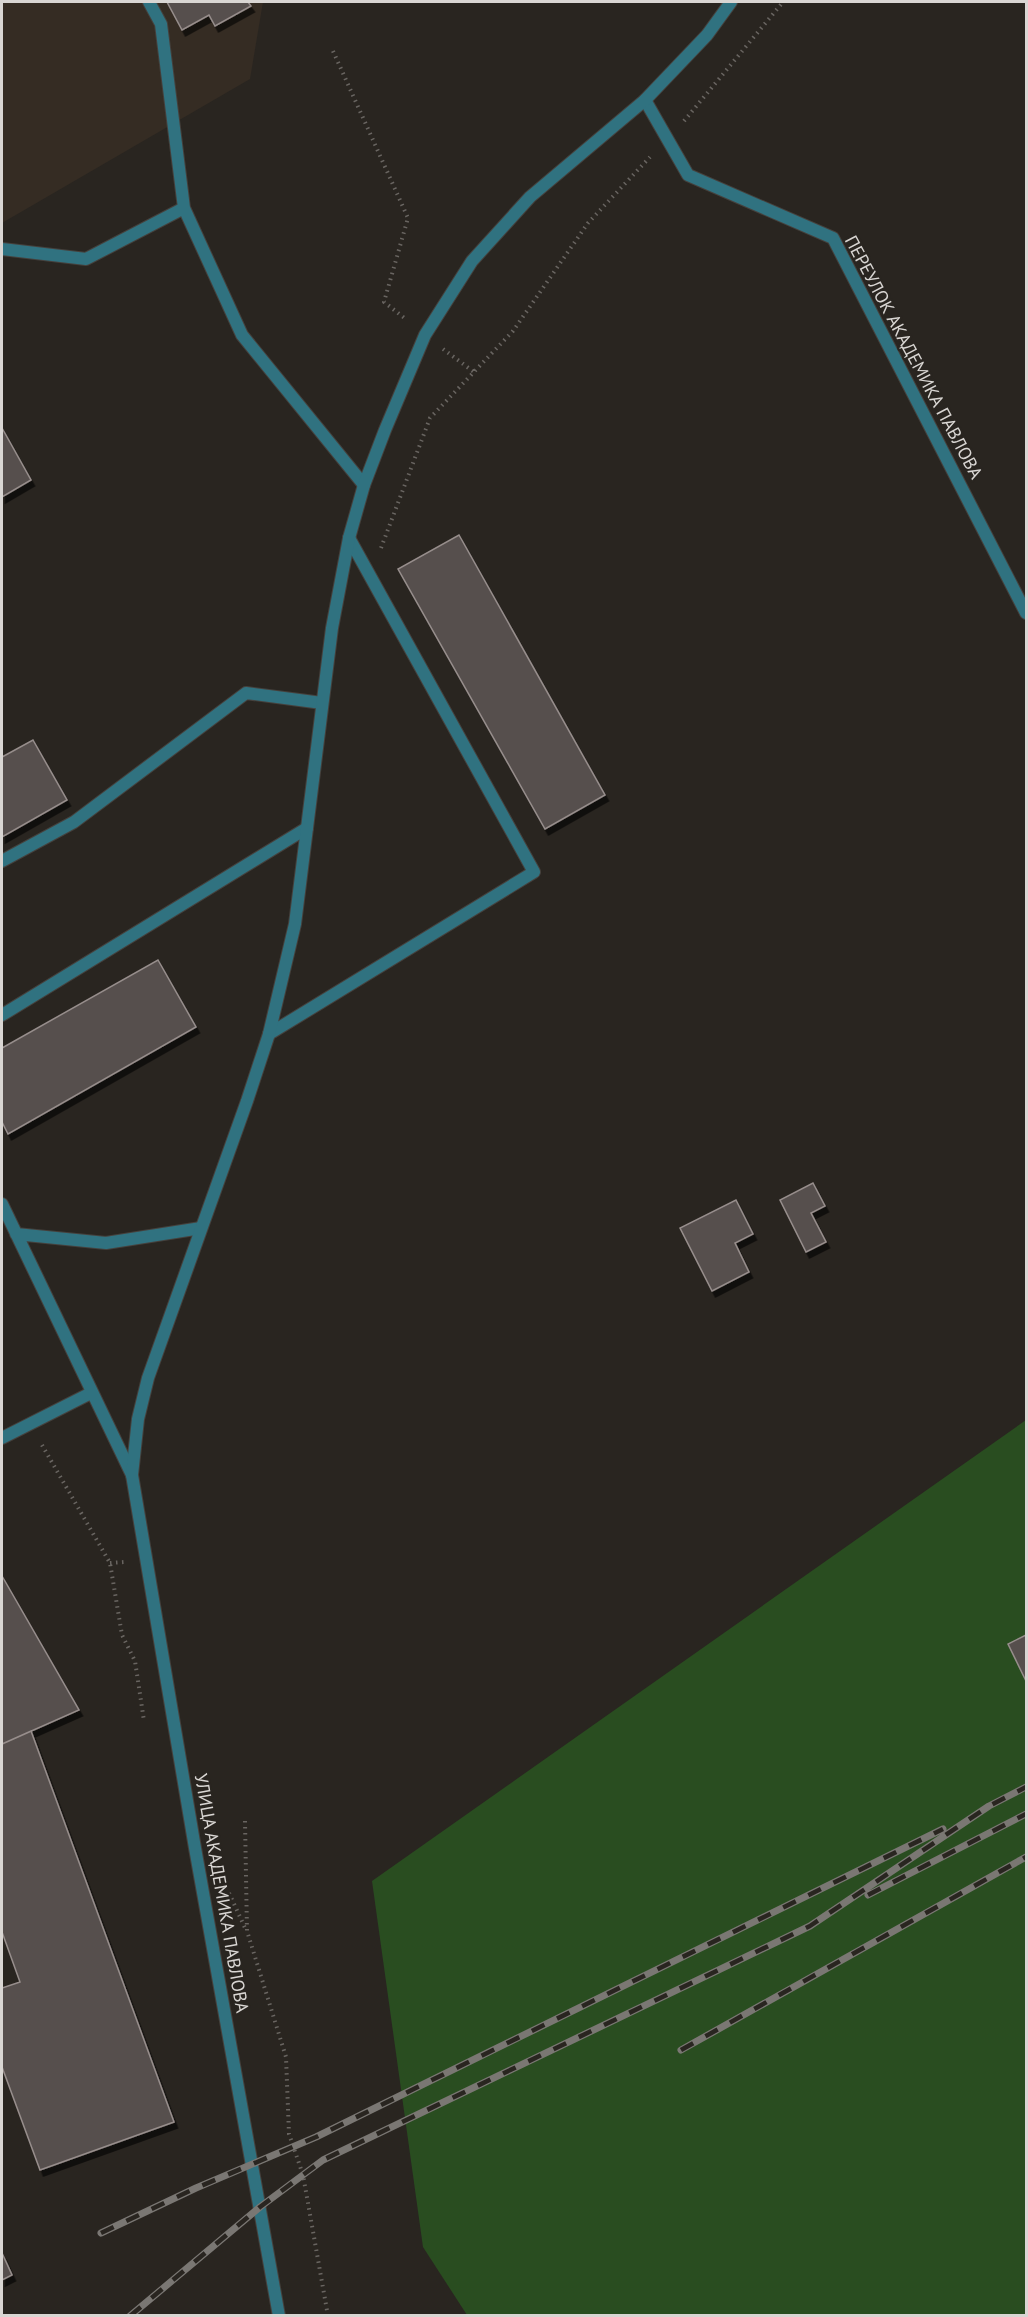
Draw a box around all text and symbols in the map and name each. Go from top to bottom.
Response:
street label: ПЕРЕУЛОК АКАДЕМИКА ПАВЛОВА [840,231,988,483]
street label: УЛИЦА АКАДЕМИКА ПАВЛОВА [190,1772,254,2015]

